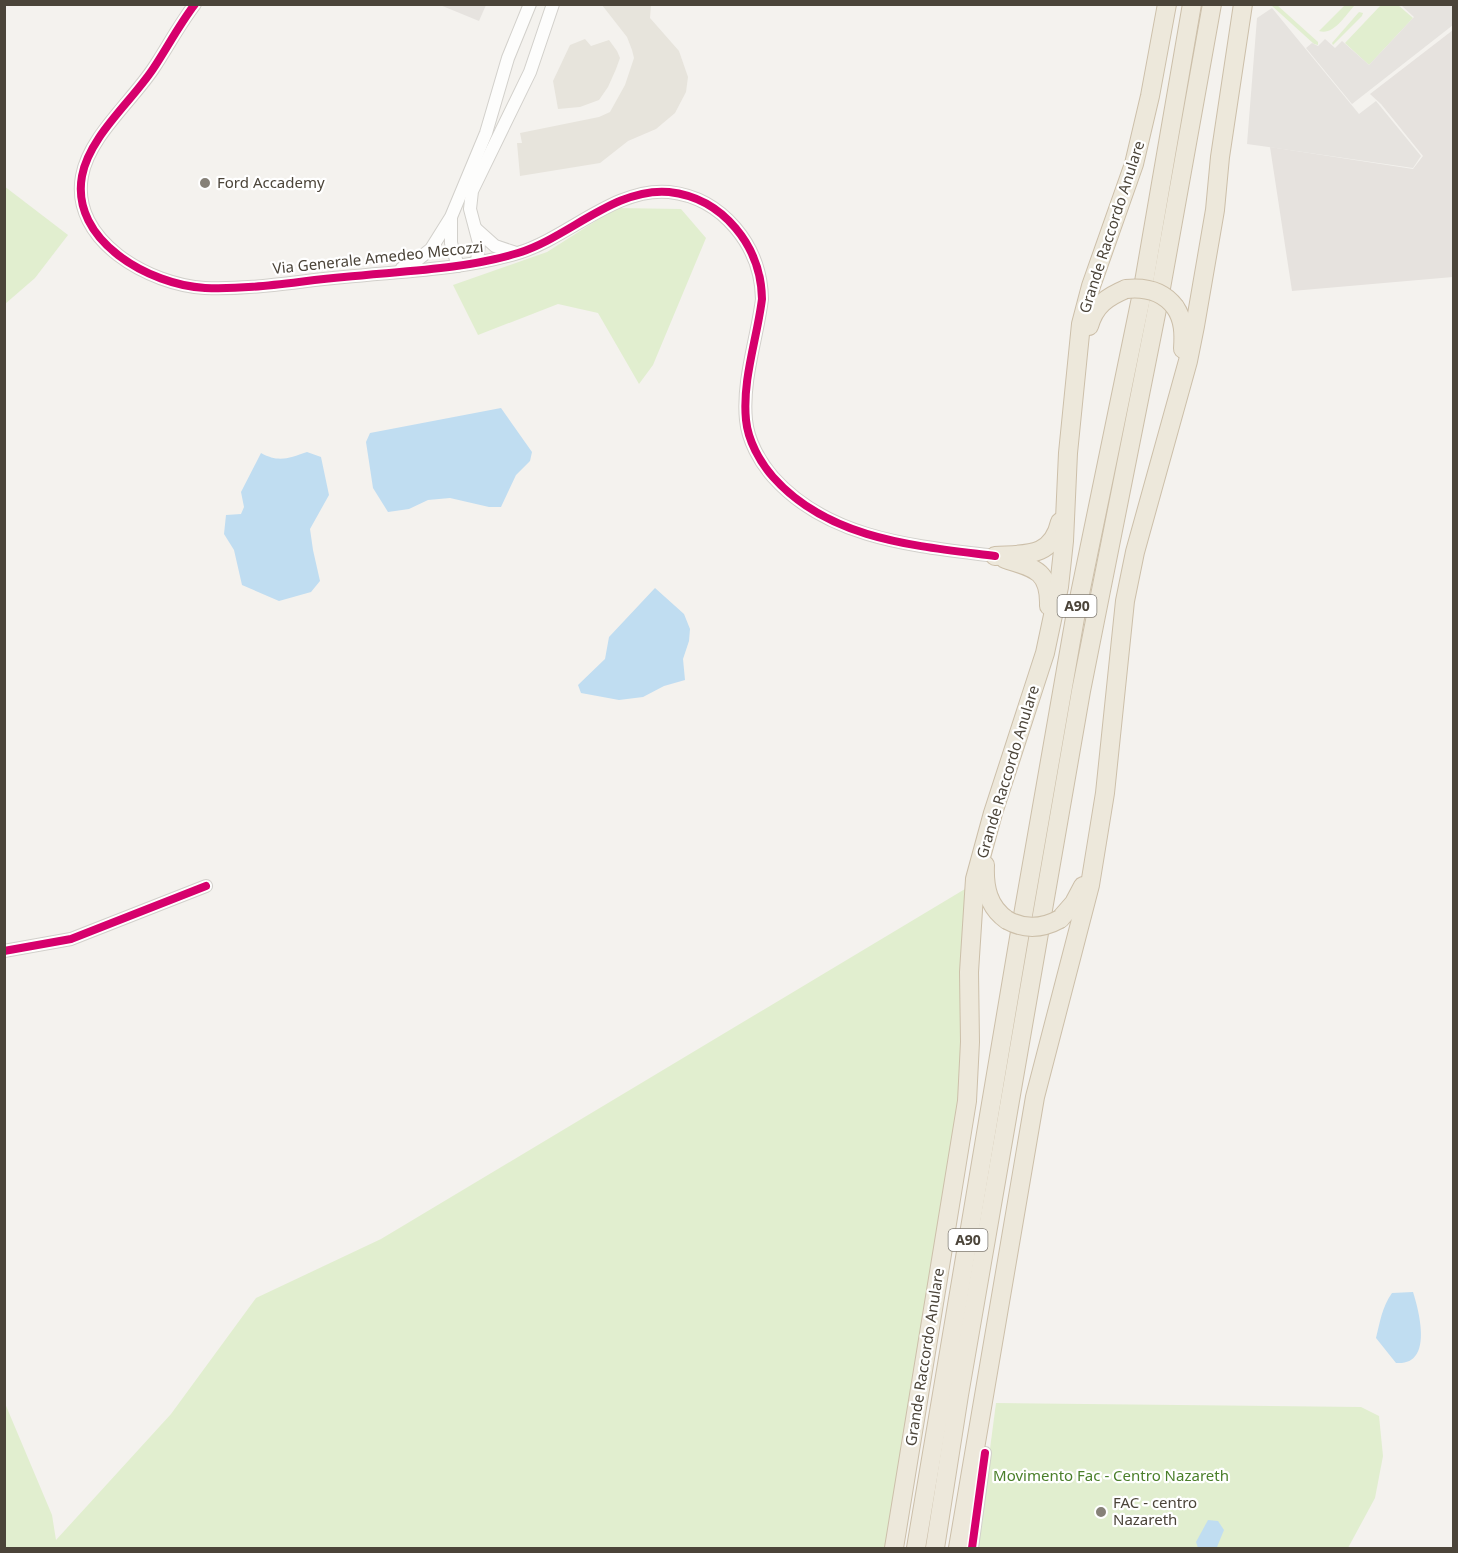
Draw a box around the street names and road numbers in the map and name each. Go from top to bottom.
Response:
street label: Grande Raccordo Anulare [1074,138,1148,315]
street label: Via Generale Amedeo Mecozzi [272,236,484,278]
road number: A90 [1058,595,1096,617]
street label: Grande Raccordo Anulare [971,683,1043,861]
road number: A90 [948,1229,988,1251]
street label: Grande Raccordo Anulare [900,1266,948,1447]

